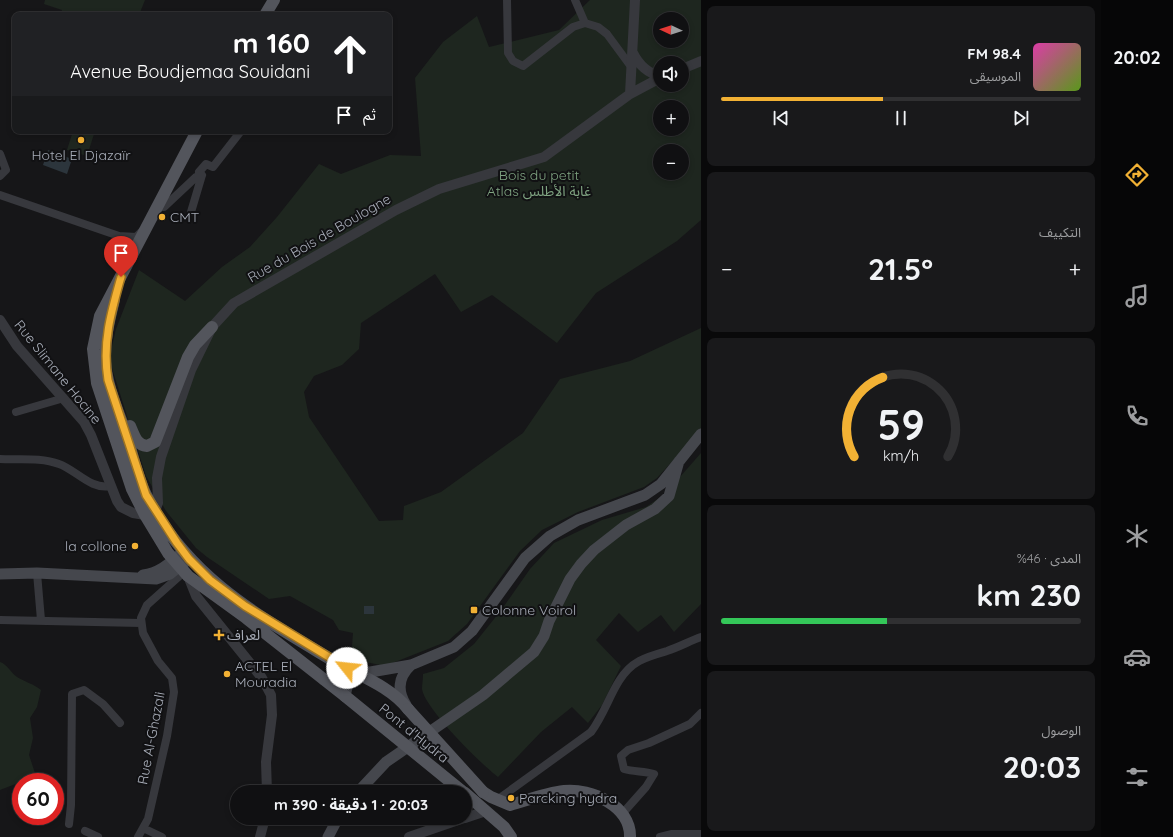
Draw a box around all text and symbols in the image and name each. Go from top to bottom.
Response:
north arrow [653,12,689,48]
map controls [653,12,689,180]
text: 160 m [233,25,310,60]
icon: ahead [324,28,376,80]
text: 98.4 FM [967,44,1021,63]
text: 20:02 [1113,46,1161,69]
button: sound [653,56,689,92]
text: Avenue Boudjemaa Souidani [70,60,310,83]
text: الموسيقى [970,68,1021,84]
button: + [653,100,689,136]
icon: arrive [333,104,355,126]
text: ثم [363,105,376,124]
icon: previous [770,107,792,129]
icon: pause [890,107,912,129]
icon: next [1010,107,1032,129]
marker: Hotel El Djazaïr [76,135,86,145]
button: − [653,144,689,180]
place label: Hotel El Djazaïr [31,146,131,164]
icon: directions [1123,161,1151,189]
park label: Bois du petit Atlas غابة الأطلس [487,166,591,200]
street label: Rue du Bois de Boulogne [244,190,394,286]
place label: CMT [170,208,199,226]
marker: CMT [157,212,167,222]
text: التكييف [1039,224,1081,240]
pin [104,236,138,277]
icon: arrive [110,242,132,264]
text: 21.5° [868,250,933,288]
text: − [721,255,732,283]
text: + [1069,255,1081,283]
icon: music [1123,282,1151,310]
street label: Rue Slimane Hocine [10,316,106,428]
text: 59 [877,397,925,449]
icon: phone [1123,402,1151,430]
text: km/h [883,446,919,464]
icon: climate [1123,522,1151,550]
place label: la collone [65,537,127,555]
marker: la collone [130,541,140,551]
text: المدى · 46% [1017,550,1081,566]
text: 230 km [976,576,1081,614]
place label: Colonne Voirol [482,601,576,619]
marker: Colonne Voirol [469,605,479,615]
place label: لعراف [227,626,260,644]
marker: لعراف [214,630,224,640]
icon: car [1123,643,1151,671]
position arrow [326,647,368,689]
place label: ACTEL El Mouradia [235,657,297,691]
marker: ACTEL El Mouradia [222,669,232,679]
street label: Rue Al-Ghazali [133,690,169,786]
street label: Pont d'Hydra [375,699,453,767]
text: الوصول [1041,722,1081,738]
text: 20:03 [1003,748,1081,786]
icon: filters [1123,763,1151,791]
speed limit sign: 60 [12,773,64,825]
place label: Parcking hydra [519,789,617,807]
marker: Parcking hydra [506,793,516,803]
text: 20:03 · 1 دقيقة · 390 m [274,795,428,814]

